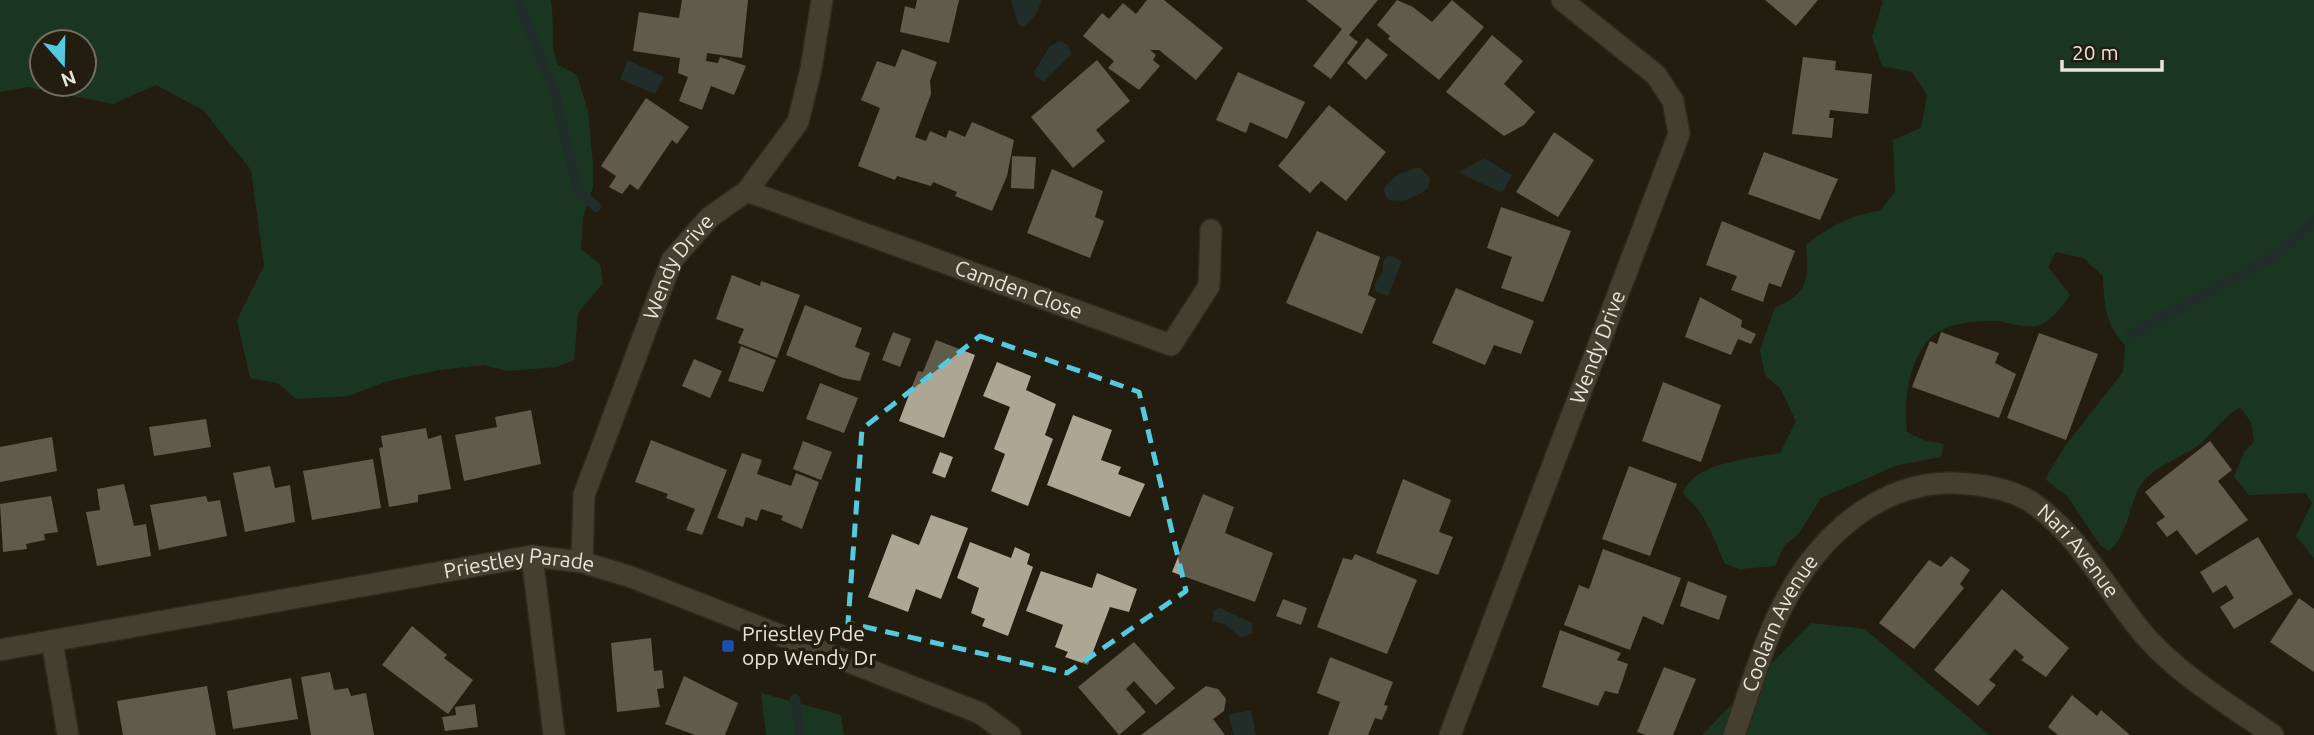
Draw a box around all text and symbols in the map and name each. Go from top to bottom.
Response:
north arrow [28,28,98,98]
scale bar [2062,28,2162,72]
text: 20 m [2072,40,2119,64]
text: N [58,66,79,92]
street label: Wendy Drive [638,209,718,323]
street label: Camden Close [952,255,1086,323]
street label: Wendy Drive [1564,287,1629,407]
street label: Nari Avenue [2033,498,2125,602]
street label: Priestley Parade [442,543,598,582]
street label: Coolarn Avenue [1737,549,1822,695]
place label: Priestley Pde opp Wendy Dr [742,621,876,669]
marker: Priestley Pde opp Wendy Dr [720,638,736,654]

